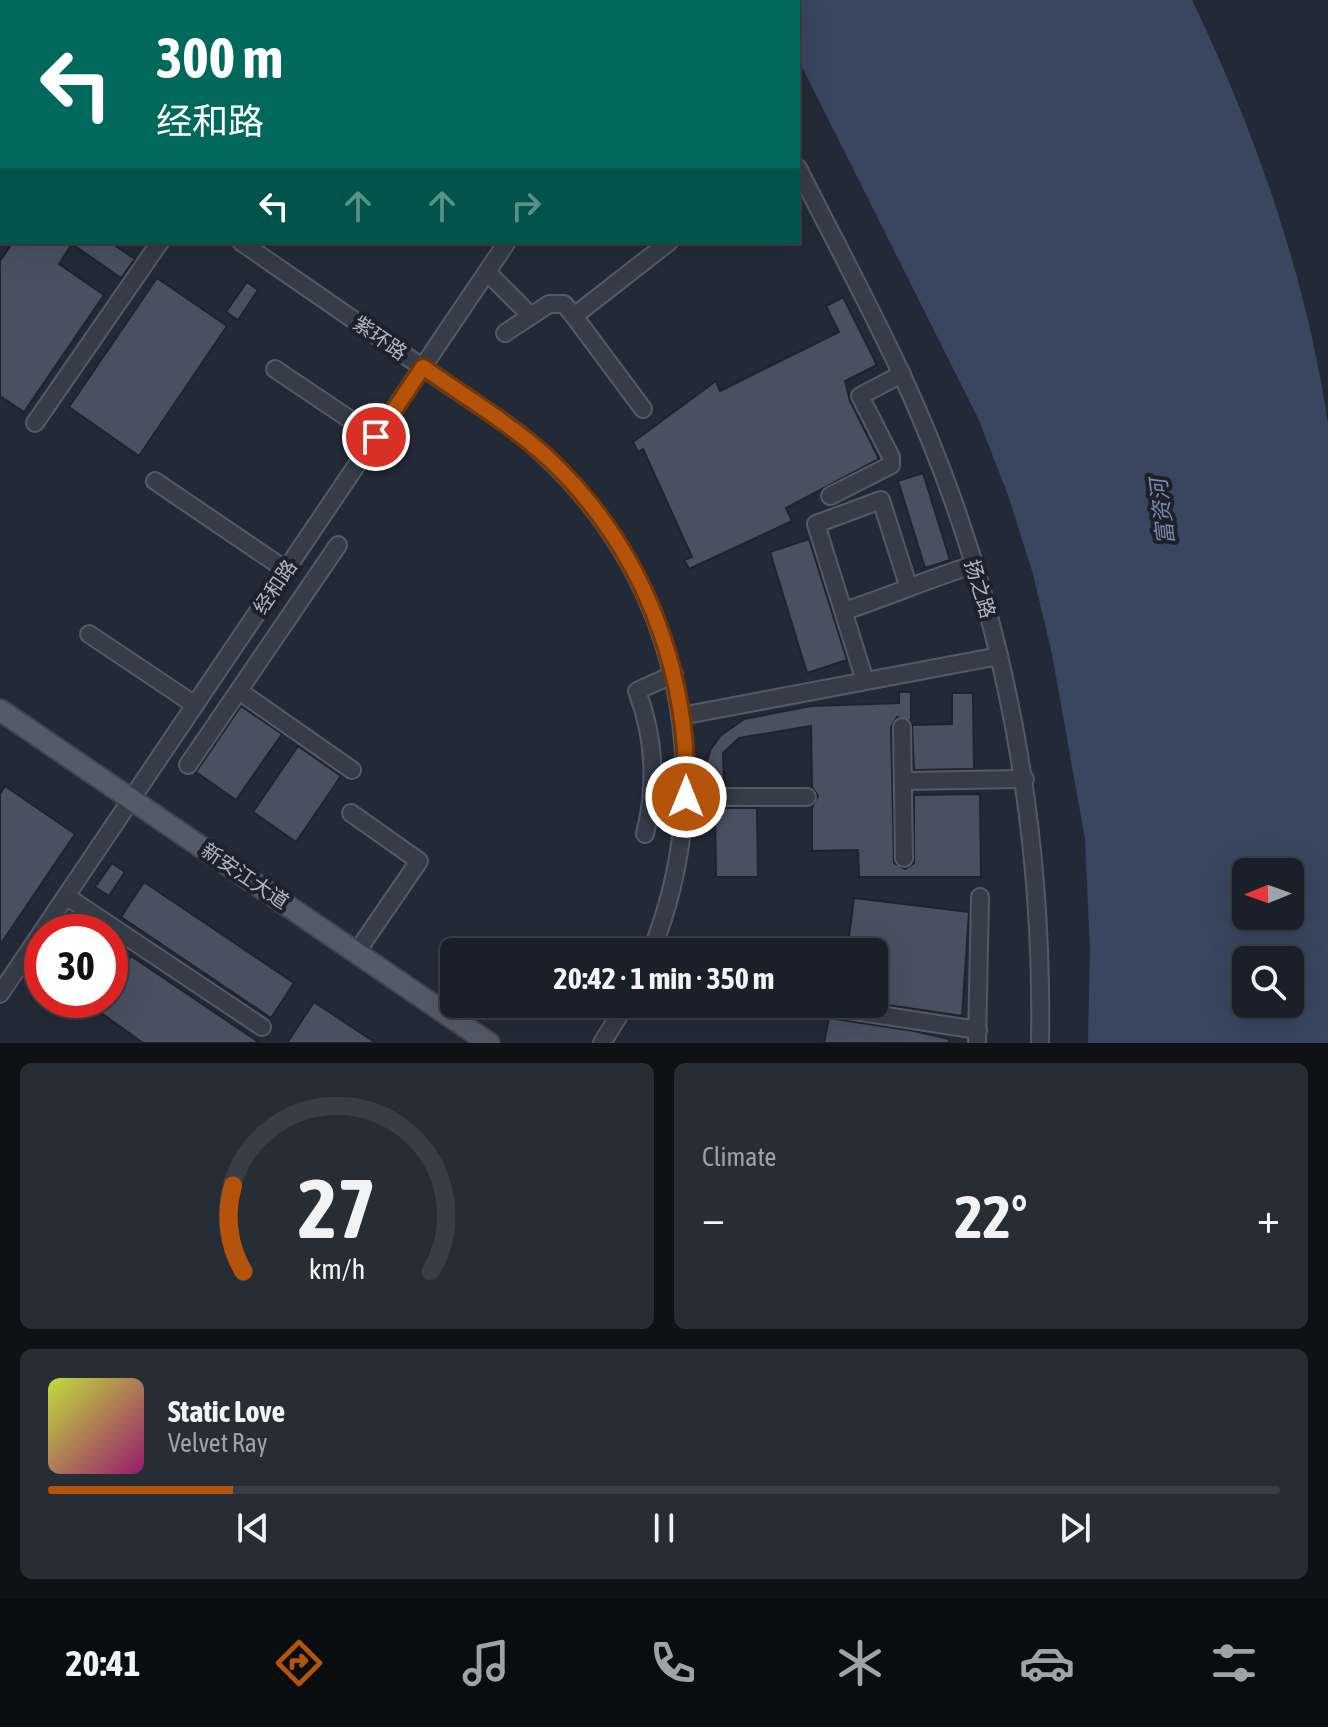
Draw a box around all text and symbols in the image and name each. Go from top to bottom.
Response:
text: 300 m [156,26,283,90]
icon: left [24,32,128,136]
text: 经和路 [156,100,264,142]
icon: left [252,184,296,228]
icon: ahead [336,184,380,228]
icon: ahead [420,184,464,228]
icon: right [504,184,548,228]
street label: 紫环路 [349,311,411,364]
pin [342,403,410,471]
icon: arrive [354,415,398,459]
water label: 富资河 [1145,474,1179,546]
street label: 经和路 [248,555,301,618]
street label: 扬之路 [961,557,1000,621]
position arrow [644,755,728,839]
street label: 新安江大道 [197,838,293,913]
north arrow [1232,858,1304,930]
map controls [1232,858,1304,1018]
speed limit sign: 30 [24,914,128,1018]
button: search [1232,946,1304,1018]
text: 20:42 · 1 min · 350 m [554,961,774,995]
text: Climate [702,1142,776,1172]
text: 27 [298,1160,376,1256]
text: 22° [955,1182,1027,1251]
text: − [702,1192,725,1242]
text: + [1257,1192,1280,1242]
text: km/h [309,1252,365,1285]
text: Static Love [168,1394,285,1428]
text: Velvet Ray [168,1428,268,1458]
icon: previous [231,1506,275,1550]
icon: pause [642,1506,686,1550]
icon: next [1053,1506,1097,1550]
icon: directions [271,1635,327,1691]
icon: music [458,1635,514,1691]
icon: phone [645,1635,701,1691]
icon: climate [832,1635,888,1691]
icon: car [1019,1635,1075,1691]
icon: filters [1206,1635,1262,1691]
text: 20:41 [66,1642,140,1684]

